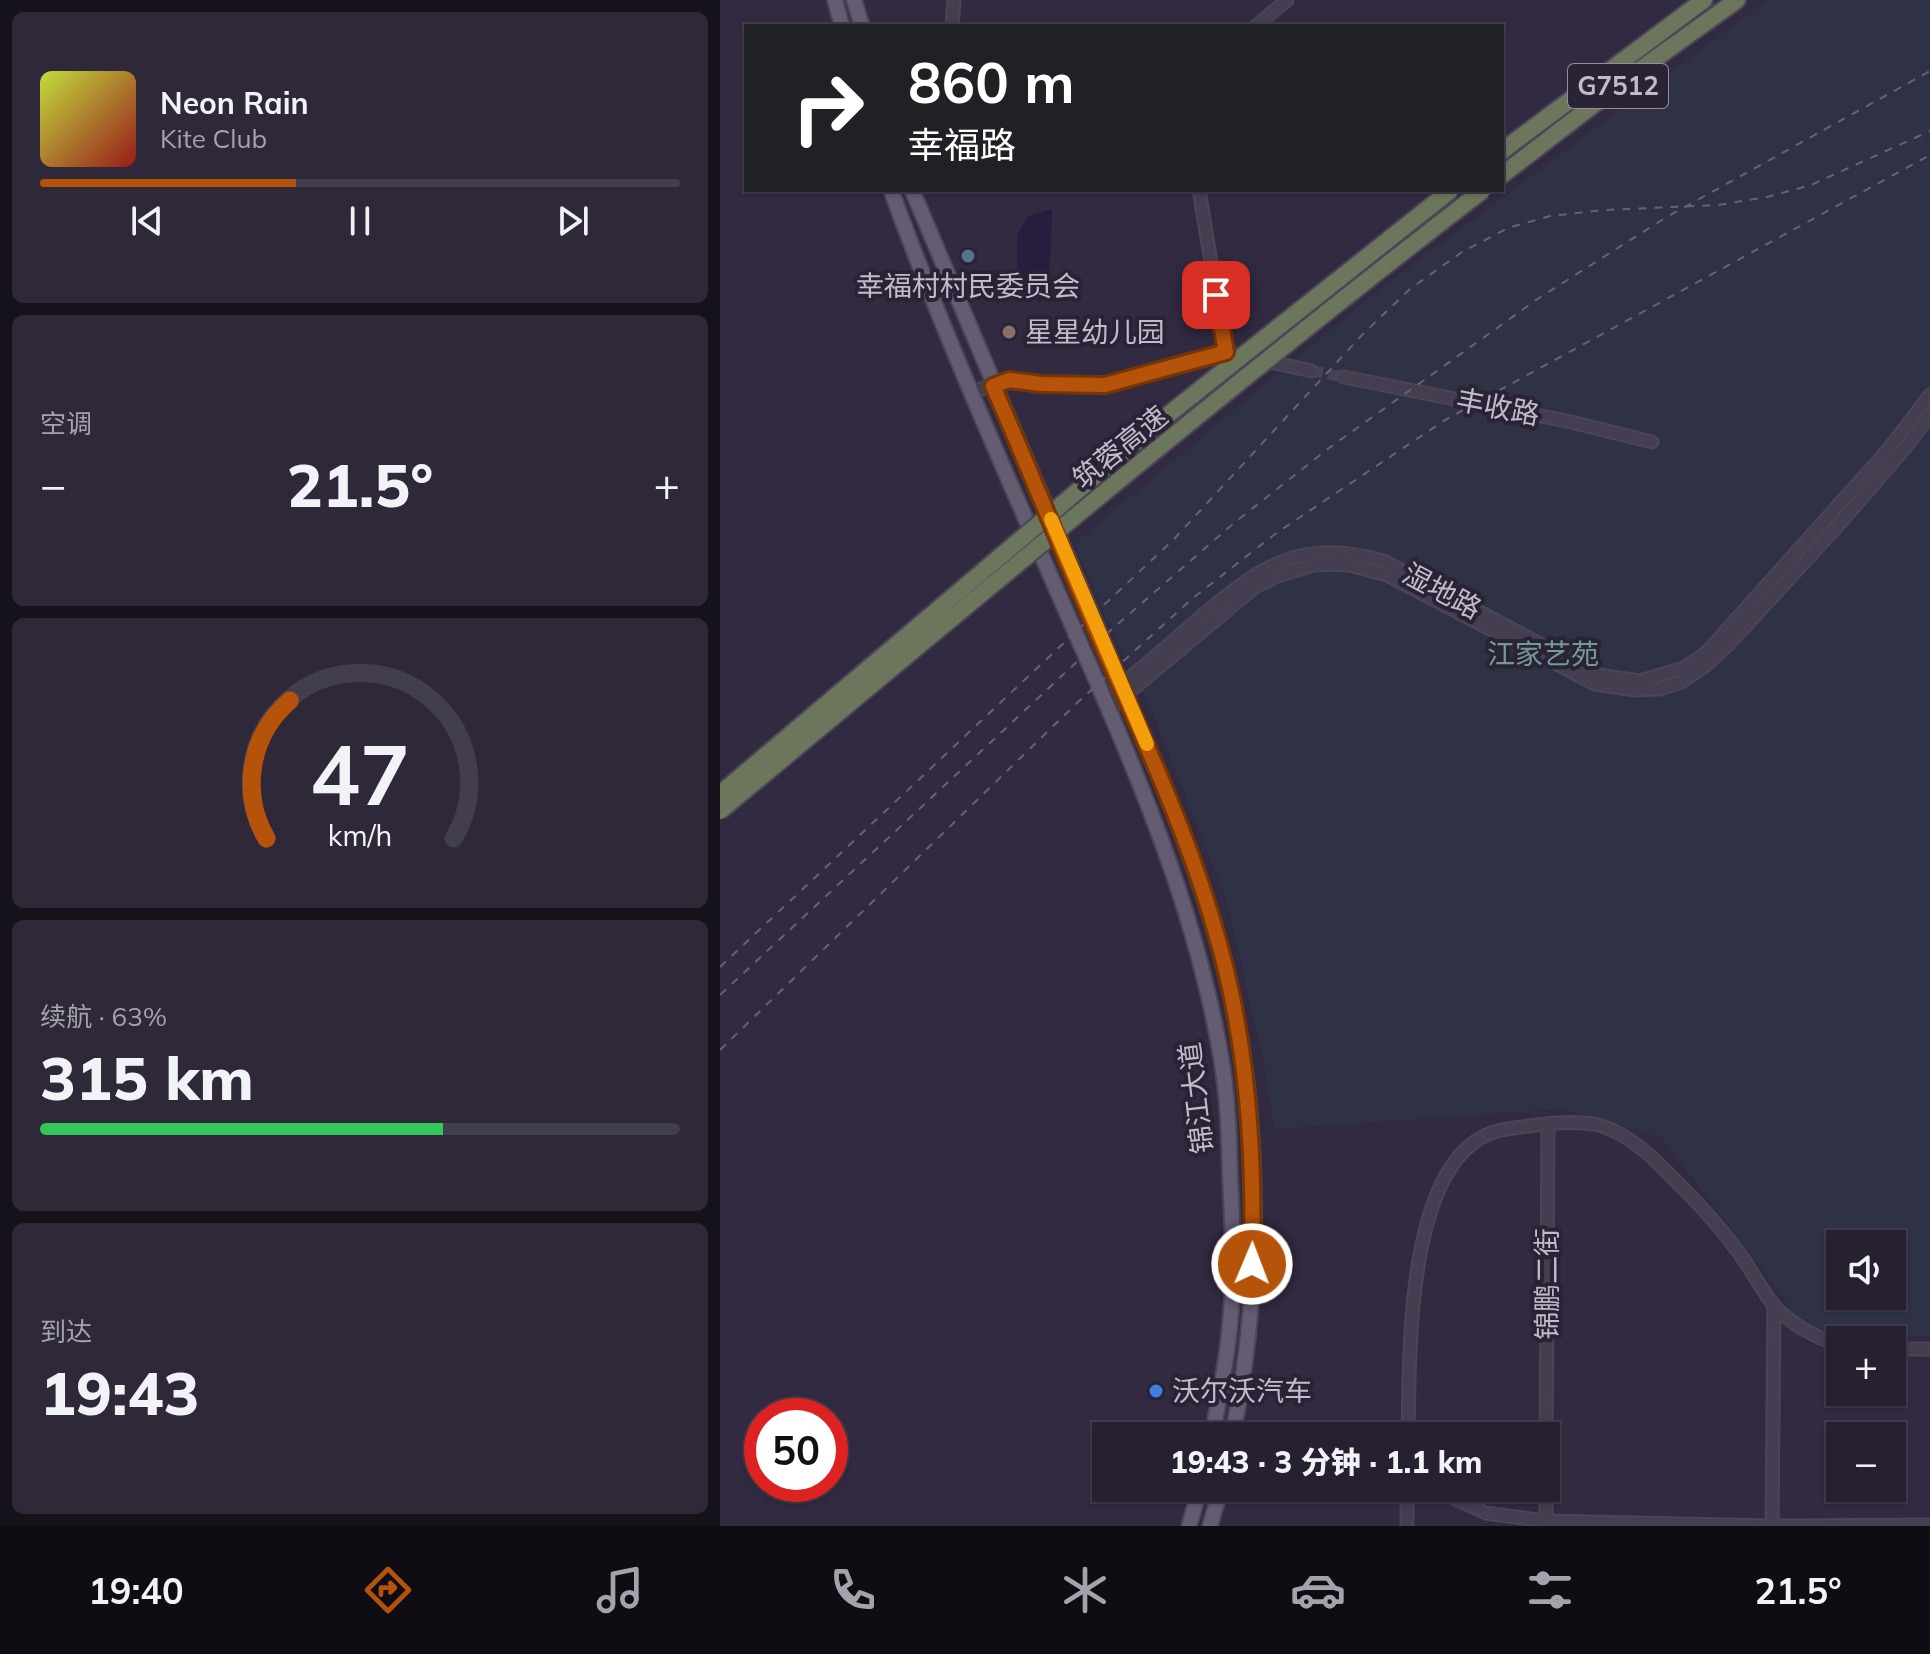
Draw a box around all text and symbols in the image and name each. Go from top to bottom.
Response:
text: 860 m [908,47,1075,117]
icon: right [776,56,880,160]
road number: G7512 [1568,64,1668,108]
text: Neon Rain [160,84,309,122]
text: Kite Club [160,122,267,155]
text: 幸福路 [908,122,1016,167]
icon: previous [125,199,169,243]
icon: pause [338,199,382,243]
icon: next [551,199,595,243]
marker: 幸福村村民委员会 [959,247,977,265]
pin [1182,261,1250,329]
place label: 幸福村村民委员会 [856,268,1080,303]
icon: arrive [1194,273,1238,317]
place label: 星星幼儿园 [1025,314,1165,349]
marker: 星星幼儿园 [1000,323,1018,341]
street label: 丰收路 [1454,381,1543,432]
street label: 筑蓉高速 [1065,398,1174,495]
text: 空调 [40,407,92,440]
text: 21.5° [287,447,433,522]
text: − [40,457,66,512]
text: + [654,457,680,512]
street label: 湿地路 [1397,555,1488,626]
park label: 江家艺苑 [1487,636,1599,671]
text: 47 [310,721,410,826]
text: km/h [328,817,392,853]
text: 续航 · 63% [40,1000,167,1033]
text: 315 km [40,1040,254,1115]
street label: 锦江大道 [1171,1040,1220,1156]
position arrow [1210,1222,1294,1306]
street label: 锦鹏二街 [1529,1228,1564,1340]
map controls [1826,1230,1906,1502]
button: sound [1826,1230,1906,1310]
text: 到达 [40,1315,92,1348]
button: + [1826,1326,1906,1406]
text: 19:43 [40,1355,200,1430]
place label: 沃尔沃汽车 [1172,1373,1312,1408]
marker: 沃尔沃汽车 [1147,1382,1165,1400]
speed limit sign: 50 [744,1398,848,1502]
button: − [1826,1422,1906,1502]
text: 19:43 · 3 分钟 · 1.1 km [1170,1443,1482,1481]
icon: directions [360,1562,416,1618]
icon: music [592,1562,648,1618]
icon: phone [825,1562,881,1618]
icon: climate [1057,1562,1113,1618]
icon: car [1290,1562,1346,1618]
icon: filters [1522,1562,1578,1618]
text: 19:40 [88,1568,184,1613]
text: 21.5° [1754,1568,1842,1613]

